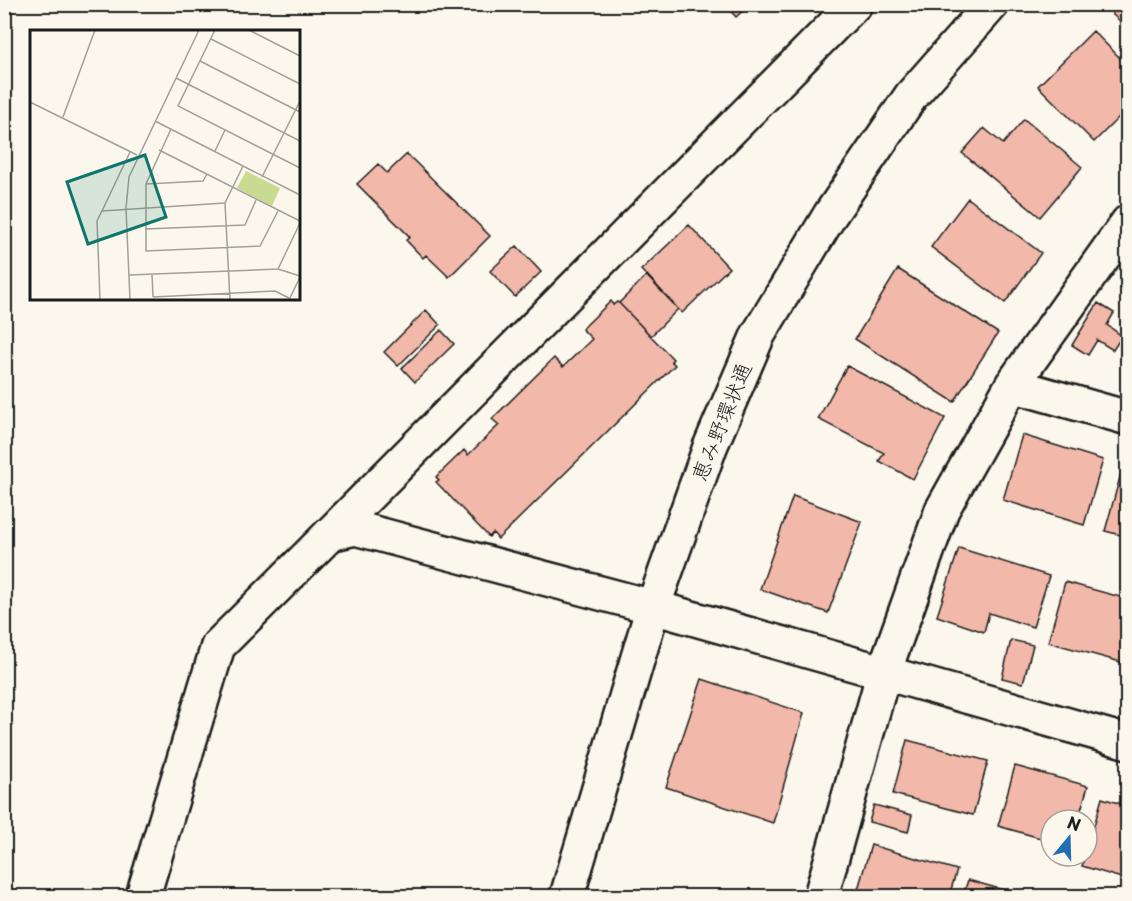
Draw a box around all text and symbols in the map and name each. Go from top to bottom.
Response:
inset map [30,30,300,300]
street label: 恵み野環状通 [682,357,759,486]
north arrow [1039,808,1099,868]
text: N [1064,809,1084,836]

